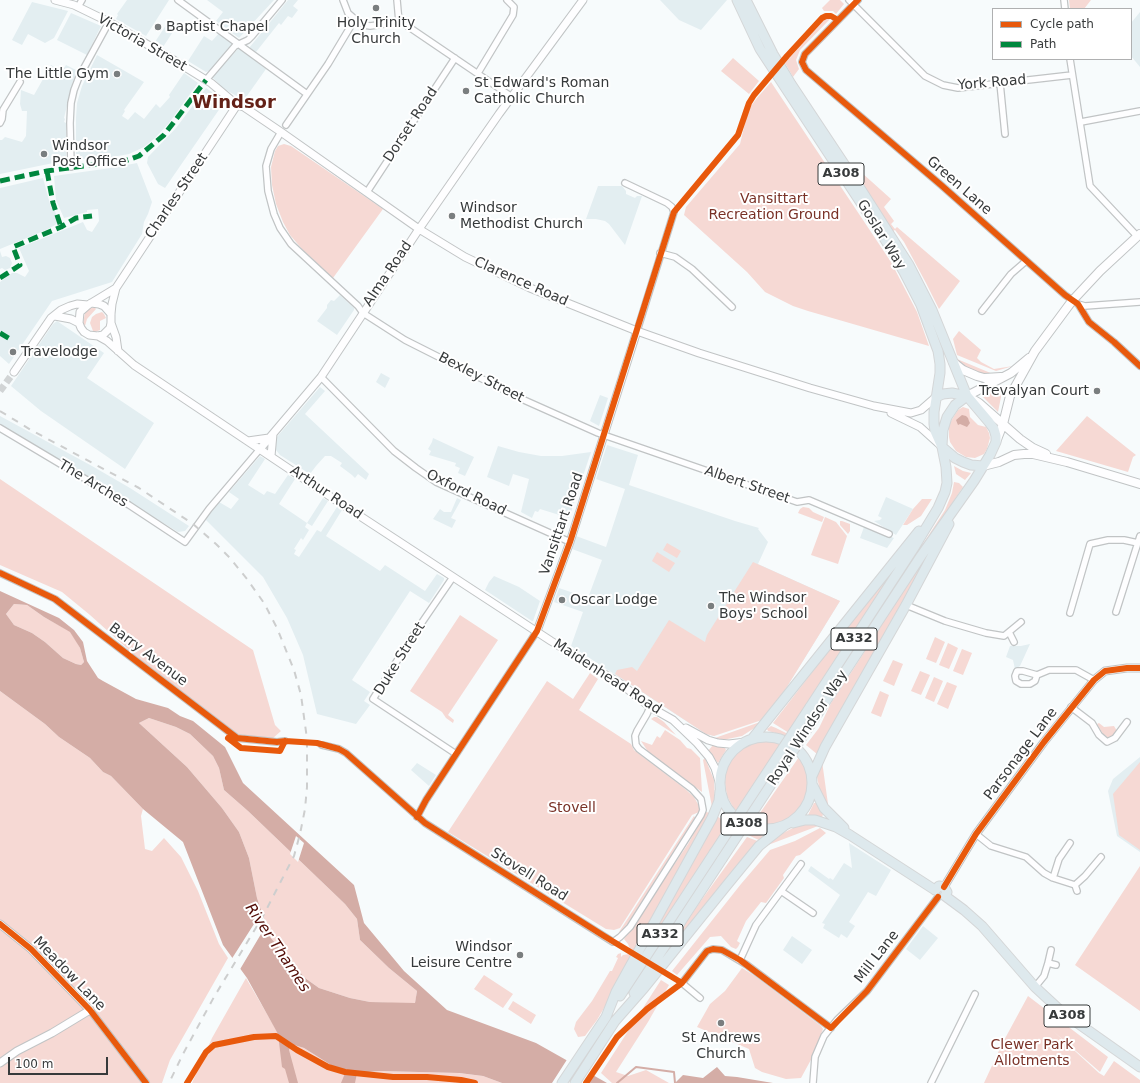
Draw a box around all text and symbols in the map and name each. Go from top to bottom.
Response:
marker: Holy Trinity Church [371,3,381,13]
legend [992,8,1132,60]
street label: Victoria Street [94,11,190,75]
place label: Holy Trinity Church [337,15,415,48]
text: Cycle path [1030,17,1094,31]
place label: Baptist Chapel [166,19,268,35]
marker: Baptist Chapel [153,22,163,32]
text: Path [1030,37,1056,51]
place label: The Little Gym [6,66,109,82]
marker: The Little Gym [112,69,122,79]
street label: York Road [957,72,1027,94]
place label: St Edward's Roman Catholic Church [474,75,609,108]
street label: Dorset Road [381,84,441,166]
marker: St Edward's Roman Catholic Church [461,86,471,96]
district label: Windsor [192,92,276,114]
place label: Windsor Post Office [52,138,127,170]
marker: Windsor Post Office [39,149,49,159]
street label: Charles Street [142,150,212,242]
street label: Green Lane [923,153,995,219]
road number: A308 [818,163,864,185]
park label: Vansittart Recreation Ground [709,191,839,224]
street label: Goslar Way [853,197,909,273]
place label: Windsor Methodist Church [460,200,583,232]
marker: Windsor Methodist Church [447,211,457,221]
street label: Alma Road [360,238,416,310]
street label: Clarence Road [471,254,571,310]
place label: Travelodge [21,344,98,360]
marker: Travelodge [8,347,18,357]
street label: Bexley Street [435,349,527,407]
place label: Trevalyan Court [979,383,1089,399]
marker: Trevalyan Court [1092,386,1102,396]
street label: The Arches [55,457,131,511]
street label: Arthur Road [287,463,365,523]
street label: Albert Street [702,463,792,507]
street label: Oxford Road [423,466,509,520]
street label: Vansittart Road [537,470,587,578]
place label: The Windsor Boys' School [719,590,808,622]
place label: Oscar Lodge [570,592,657,608]
marker: Oscar Lodge [557,595,567,605]
marker: The Windsor Boys' School [706,601,716,611]
street label: Duke Street [371,619,429,699]
street label: Barry Avenue [105,620,191,690]
road number: A332 [831,628,877,650]
street label: Maidenhead Road [550,636,664,718]
street label: Royal Windsor Way [764,667,852,789]
street label: Parsonage Lane [981,705,1061,803]
park label: Stovell [548,800,596,816]
road number: A308 [721,813,767,835]
street label: Stovell Road [488,845,570,905]
water label: River Thames [241,900,313,996]
road number: A332 [637,924,683,946]
street label: Mill Lane [851,927,903,987]
street label: Meadow Lane [29,933,109,1015]
place label: Windsor Leisure Centre [410,939,512,972]
marker: Windsor Leisure Centre [515,950,525,960]
road number: A308 [1044,1005,1090,1027]
marker: St Andrews Church [716,1018,726,1028]
place label: St Andrews Church [682,1030,760,1062]
park label: Clewer Park Allotments [991,1037,1073,1070]
scale bar [10,1049,110,1075]
text: 100 m [15,1057,53,1071]

